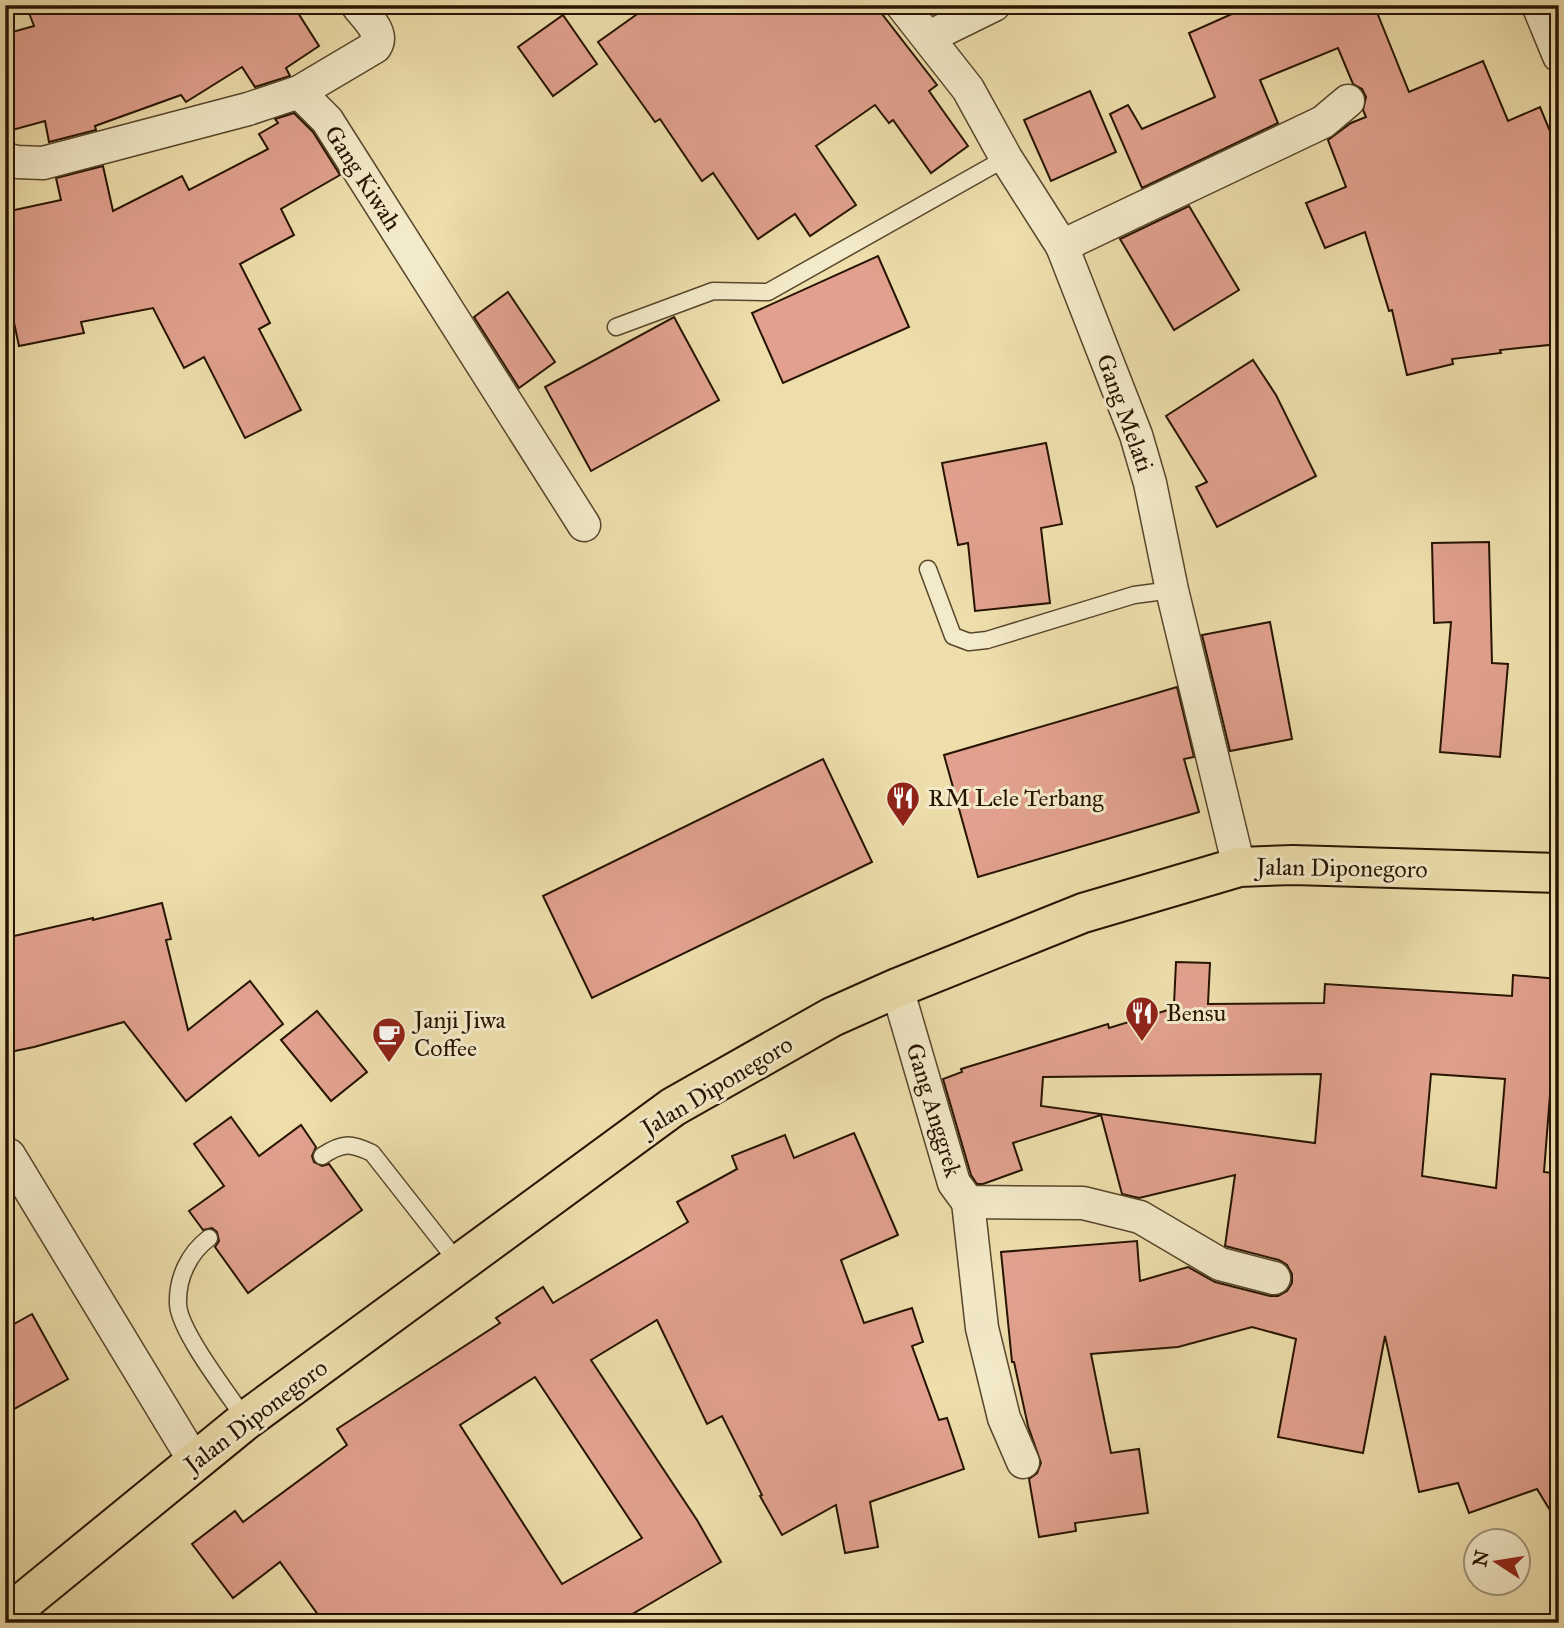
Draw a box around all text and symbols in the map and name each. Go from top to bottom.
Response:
street label: Gang Kiwah [318,120,408,236]
street label: Gang Melati [1090,350,1160,476]
restaurant icon: RM Lele Terbang [884,779,922,828]
place label: RM Lele Terbang [928,783,1104,813]
street label: Jalan Diponegoro [1253,851,1428,884]
restaurant icon: Bensu [1123,994,1161,1043]
place label: Bensu [1166,998,1227,1028]
place label: Janji Jiwa Coffee [411,1005,507,1063]
cafe icon: Janji Jiwa Coffee [370,1015,408,1064]
street label: Jalan Diponegoro [633,1029,798,1145]
street label: Gang Anggrek [899,1039,969,1181]
street label: Jalan Diponegoro [176,1352,333,1481]
north arrow [1462,1526,1532,1596]
text: N [1468,1548,1494,1569]

